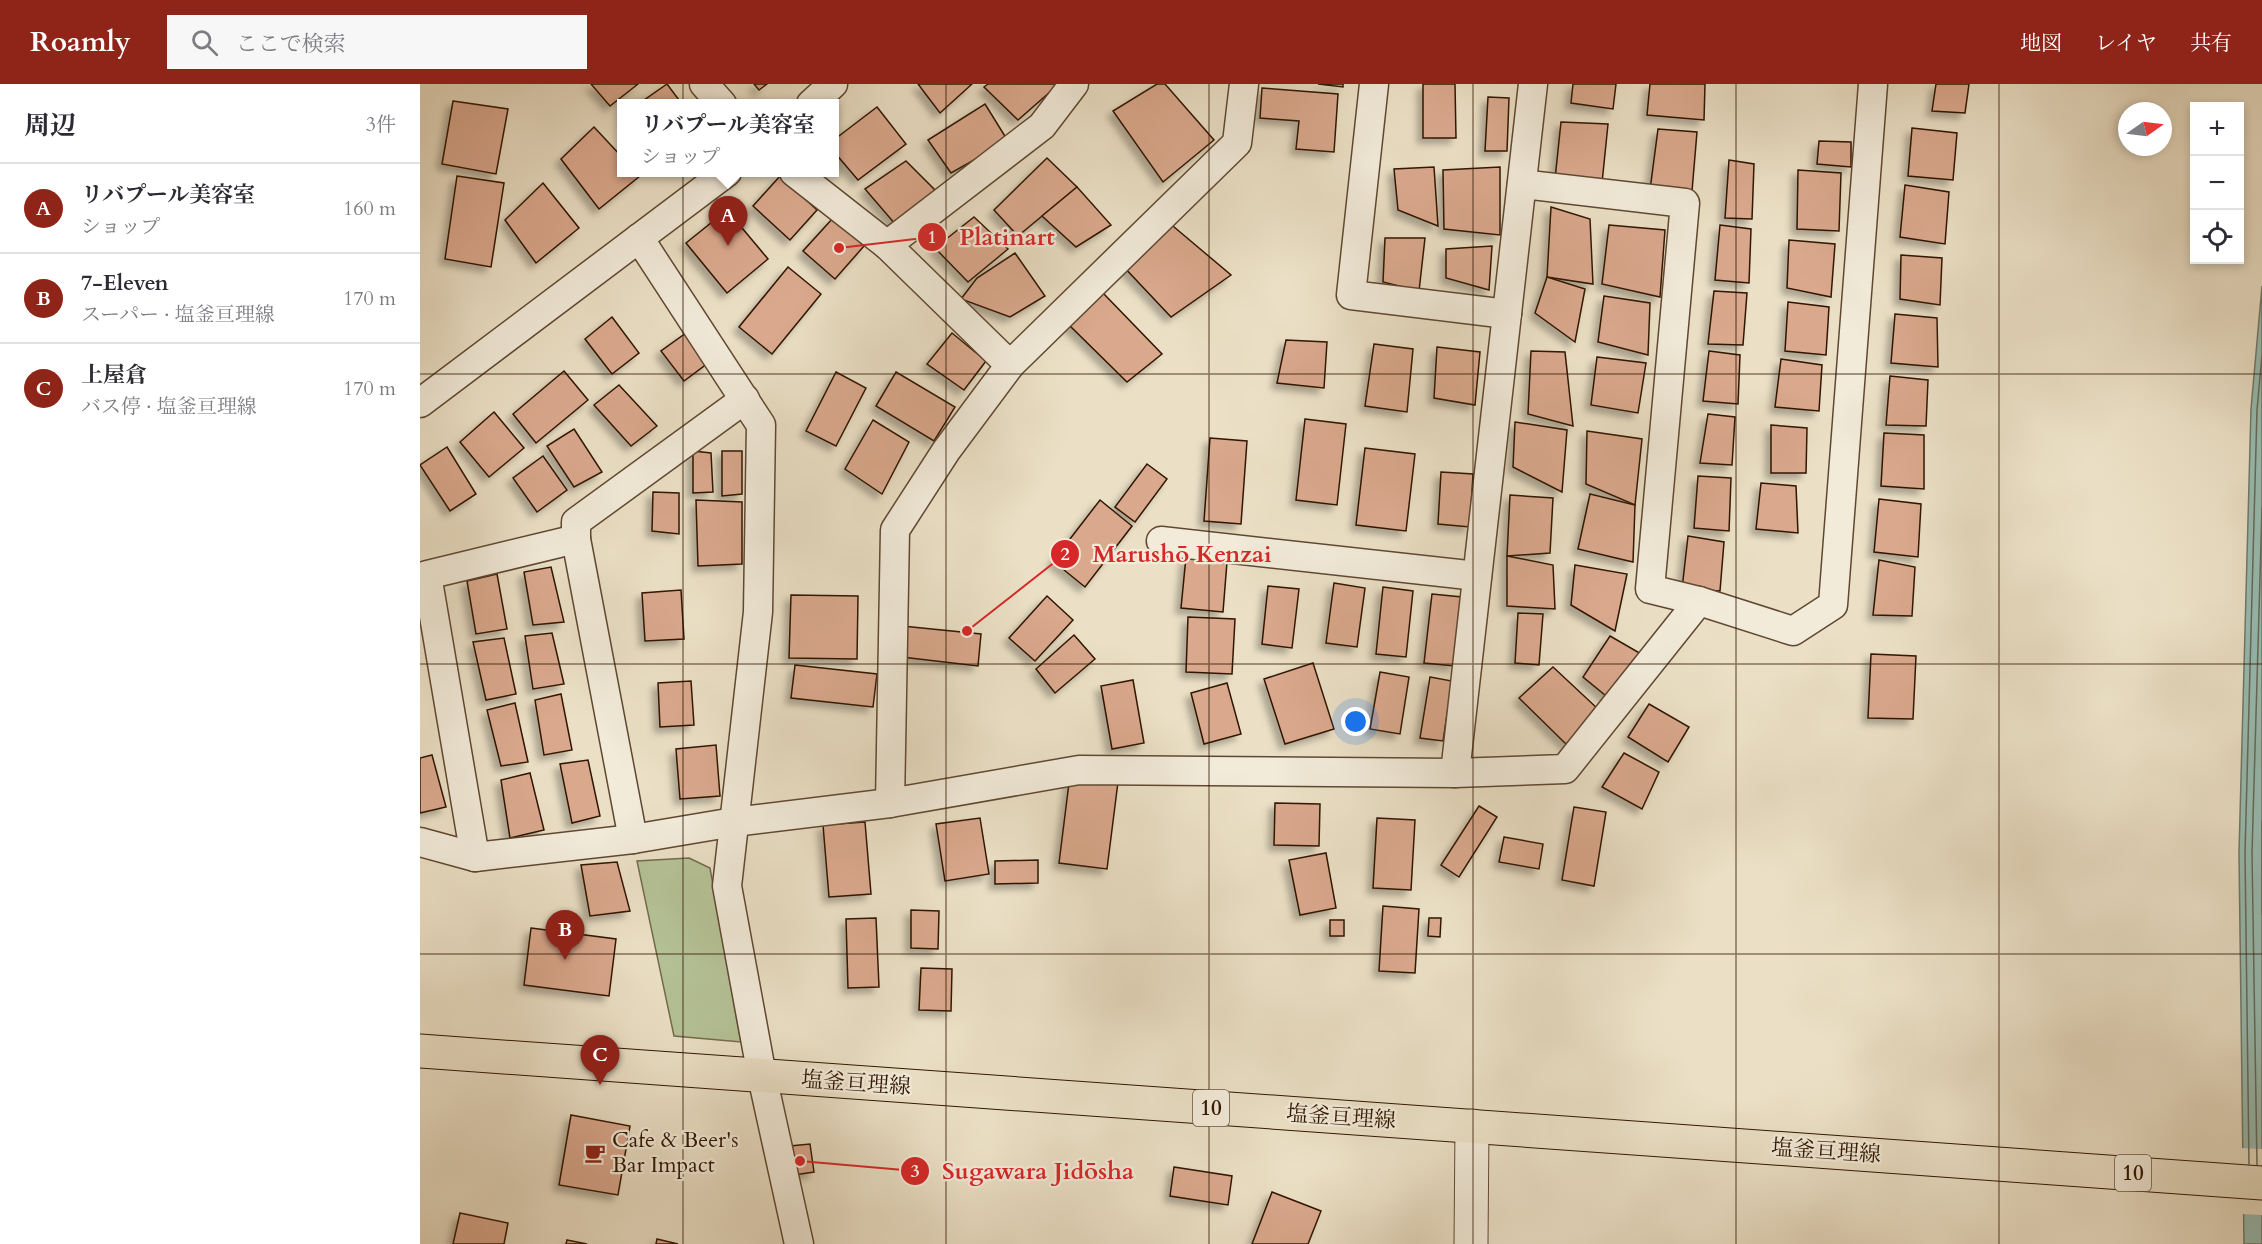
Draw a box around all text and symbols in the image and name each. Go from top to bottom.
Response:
search box [167,15,587,69]
text: Roamly [30,23,131,61]
icon: search [188,26,221,59]
text: ここで検索 [236,29,346,59]
text: 地図 [2020,29,2062,58]
text: レイヤ [2095,29,2157,58]
text: 共有 [2190,29,2232,58]
popup [617,99,839,177]
north arrow [2118,102,2172,156]
map controls [2190,102,2244,264]
button: + [2190,102,2244,156]
text: 周辺 [24,108,76,143]
text: リバプール美容室 [641,110,815,140]
text: 3件 [366,111,396,138]
text: ショップ [641,143,720,170]
button: − [2190,156,2244,210]
text: リバプール美容室 [81,180,255,210]
text: A [36,195,51,222]
text: 160 m [343,195,396,222]
pin: A [708,196,748,246]
button: locate [2190,210,2244,264]
text: ショップ [81,213,161,240]
callout: Platinart [917,216,1066,258]
text: Platinart [959,221,1055,254]
text: 1 [927,225,937,250]
text: 7-Eleven [81,268,169,298]
text: B [36,285,51,312]
text: 170 m [343,285,396,312]
text: スーパー · 塩釜亘理線 [81,301,275,328]
text: 上屋倉 [81,360,147,390]
text: C [36,375,51,402]
text: 170 m [343,375,396,402]
text: バス停 · 塩釜亘理線 [81,393,257,420]
callout: Marushō Kenzai [1050,533,1283,575]
text: Marushō Kenzai [1092,538,1272,571]
text: 2 [1060,542,1070,567]
your location [1341,707,1370,736]
pin: B [546,910,584,960]
pin: C [580,1036,620,1085]
street label: 塩釜亘理線 [800,1064,912,1102]
road number: 10 [1193,1090,1229,1126]
street label: 塩釜亘理線 [1285,1098,1397,1136]
place label: Cafe & Beer's Bar Impact [612,1125,739,1180]
street label: 塩釜亘理線 [1770,1132,1882,1170]
cafe icon: Cafe & Beer's Bar Impact [583,1141,607,1165]
callout: Sugawara Jidōsha [900,1150,1146,1192]
text: Sugawara Jidōsha [942,1155,1134,1188]
road number: 10 [2115,1155,2151,1191]
text: 3 [910,1159,920,1184]

